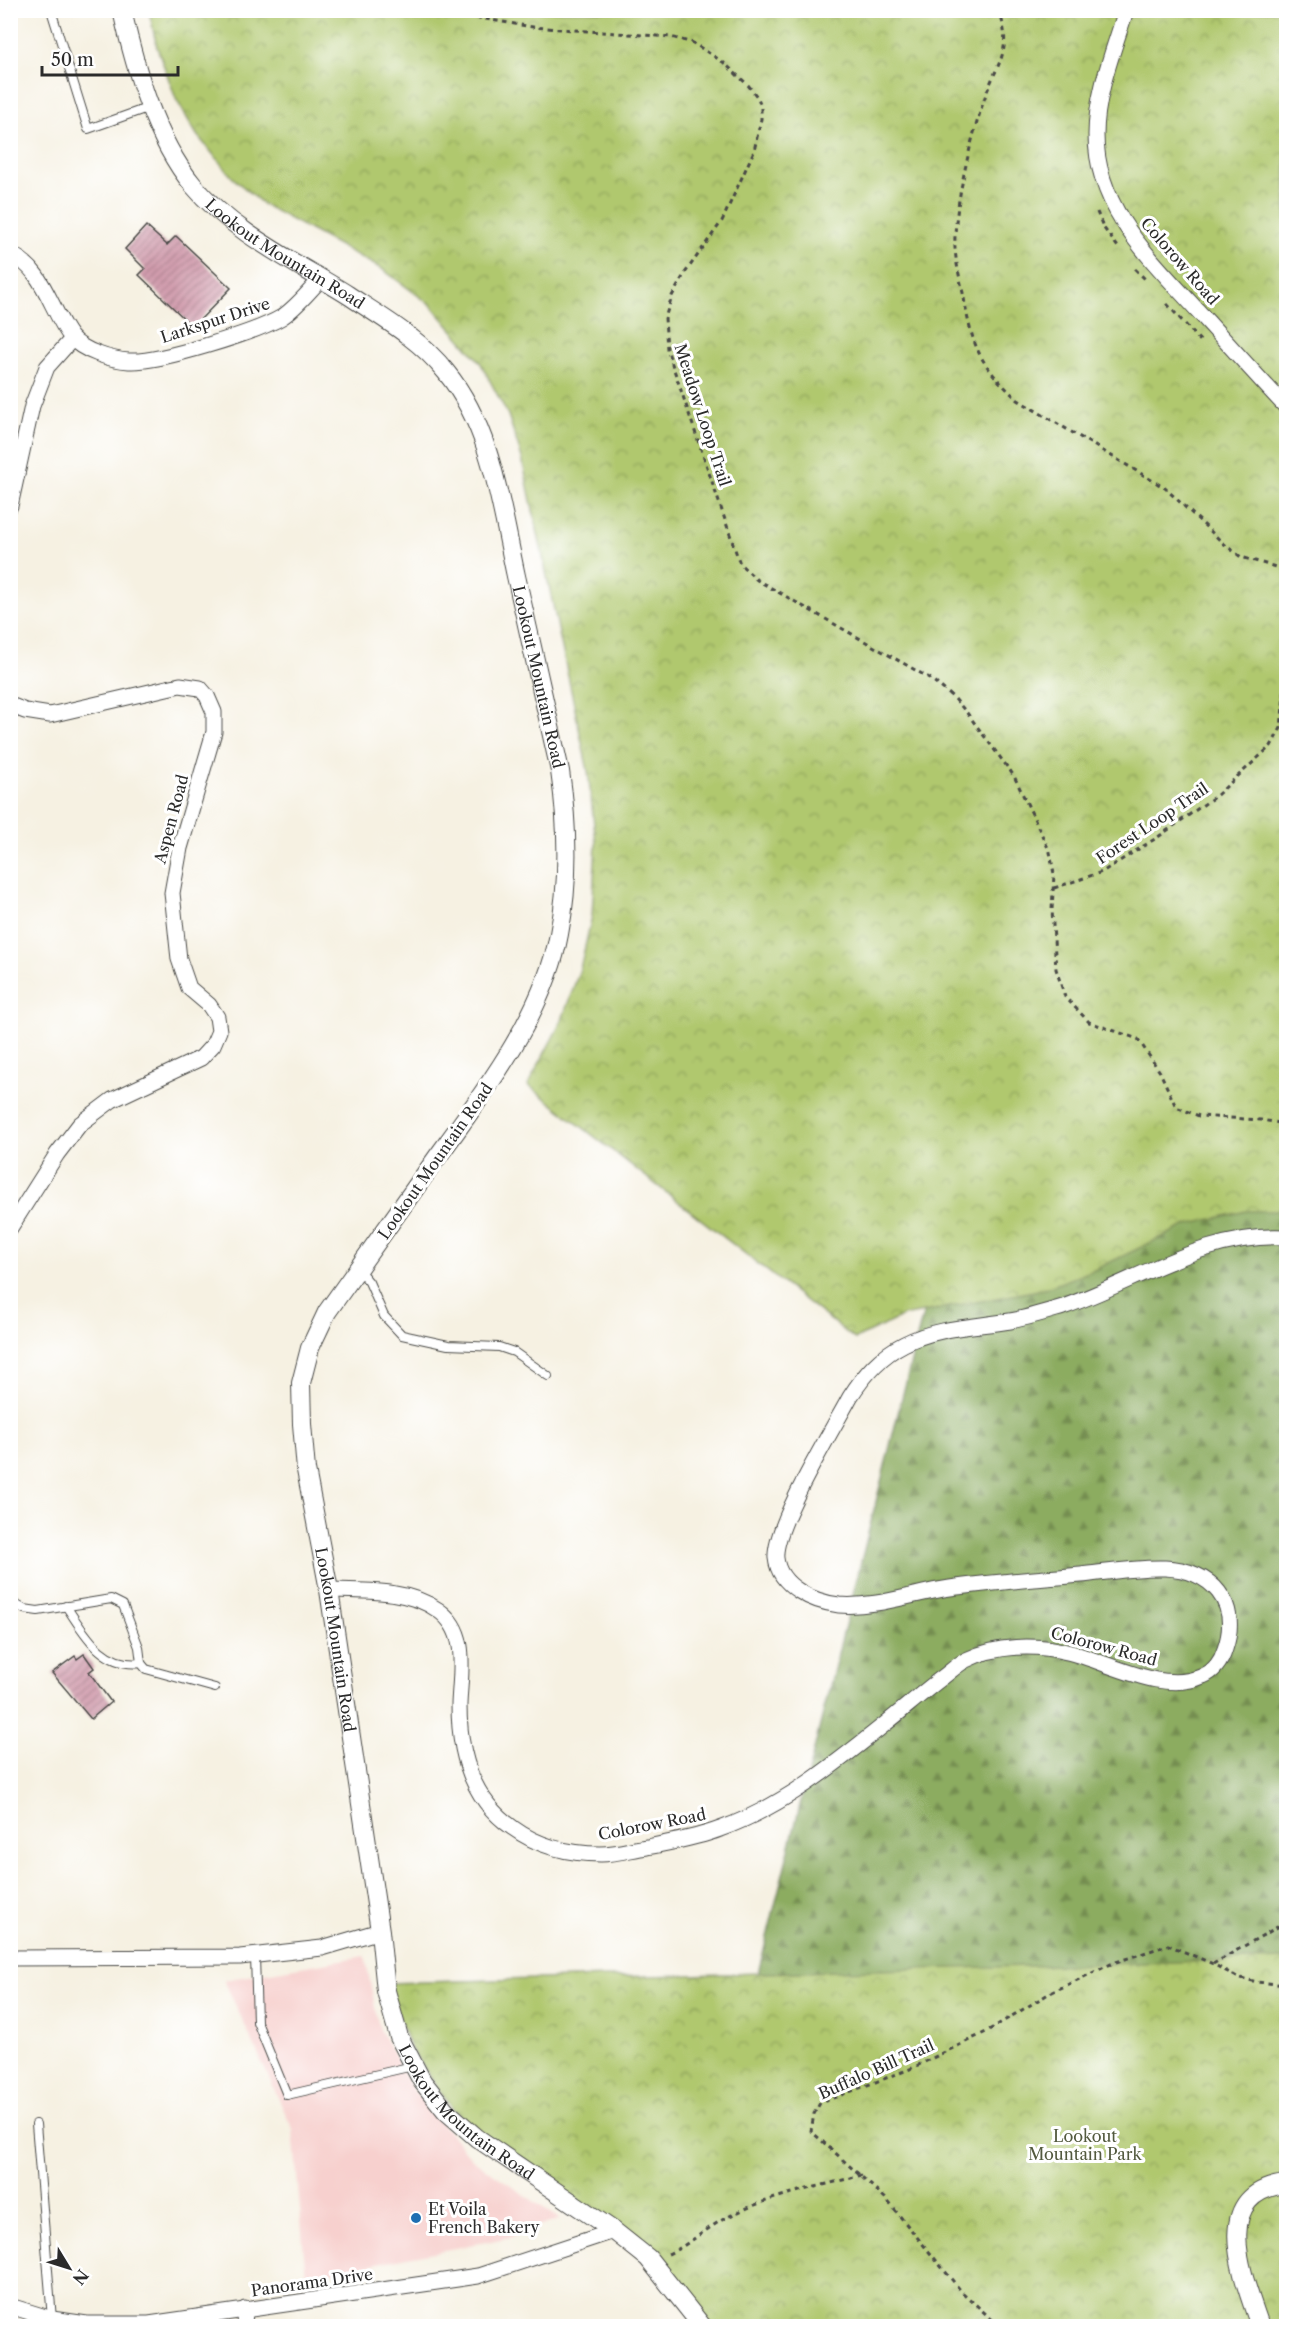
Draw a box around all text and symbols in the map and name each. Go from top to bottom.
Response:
scale bar [42,39,178,77]
text: 50 m [51,49,94,71]
street label: Lookout Mountain Road [201,194,369,313]
street label: Colorow Road [1137,213,1224,309]
street label: Larkspur Drive [158,293,272,347]
street label: Meadow Loop Trail [670,341,736,489]
street label: Lookout Mountain Road [509,584,569,770]
street label: Aspen Road [149,772,193,867]
street label: Forest Loop Trail [1092,778,1212,868]
street label: Lookout Mountain Road [373,1079,497,1243]
street label: Lookout Mountain Road [311,1546,360,1734]
street label: Colorow Road [1049,1622,1160,1670]
street label: Colorow Road [597,1804,708,1844]
street label: Buffalo Bill Trail [815,2034,937,2103]
street label: Lookout Mountain Road [395,2041,539,2184]
park label: Lookout Mountain Park [1028,2126,1142,2164]
place label: Et Voila French Bakery [428,2199,540,2237]
marker: Et Voila French Bakery [409,2211,423,2225]
north arrow [39,2238,99,2298]
street label: Panorama Drive [250,2264,374,2300]
text: N [69,2266,93,2289]

